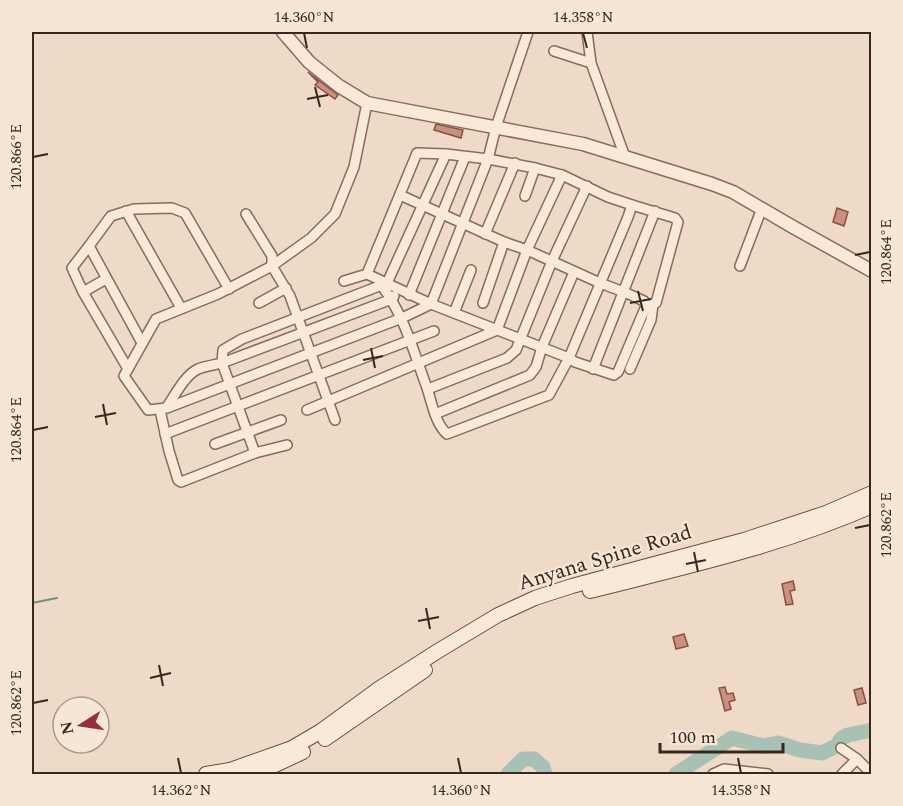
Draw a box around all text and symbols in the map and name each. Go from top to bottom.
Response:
text: 14.360°N [274,6,334,29]
text: 14.358°N [553,6,613,29]
text: 120.866°E [5,124,28,190]
text: 120.864°E [875,219,898,285]
text: 120.864°E [5,397,28,463]
text: 120.862°E [875,492,898,558]
street label: Anyana Spine Road [514,516,696,600]
text: 120.862°E [5,670,28,736]
north arrow [51,695,111,755]
scale bar [660,716,783,754]
text: N [54,719,80,737]
text: 100 m [669,724,716,751]
text: 14.362°N [151,779,211,802]
text: 14.360°N [431,779,491,802]
text: 14.358°N [711,779,771,802]

